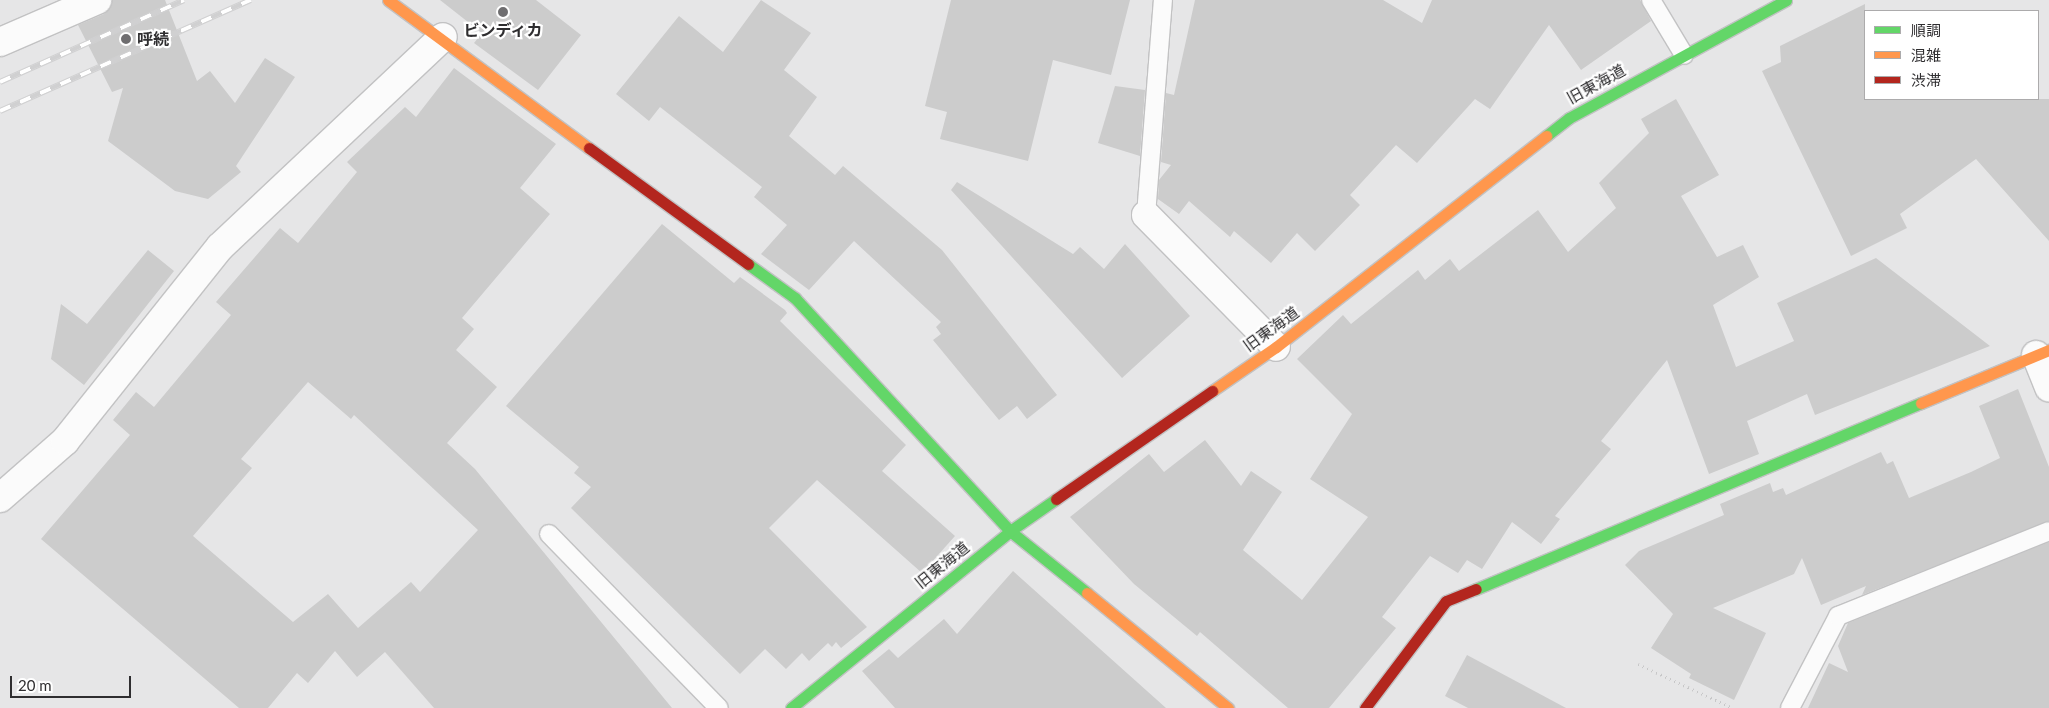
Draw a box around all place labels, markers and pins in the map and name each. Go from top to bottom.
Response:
marker: ビンディカ [497,6,509,18]
place label: ビンディカ [463,20,543,40]
place label: 呼続 [137,29,169,49]
marker: 呼続 [119,32,133,46]

